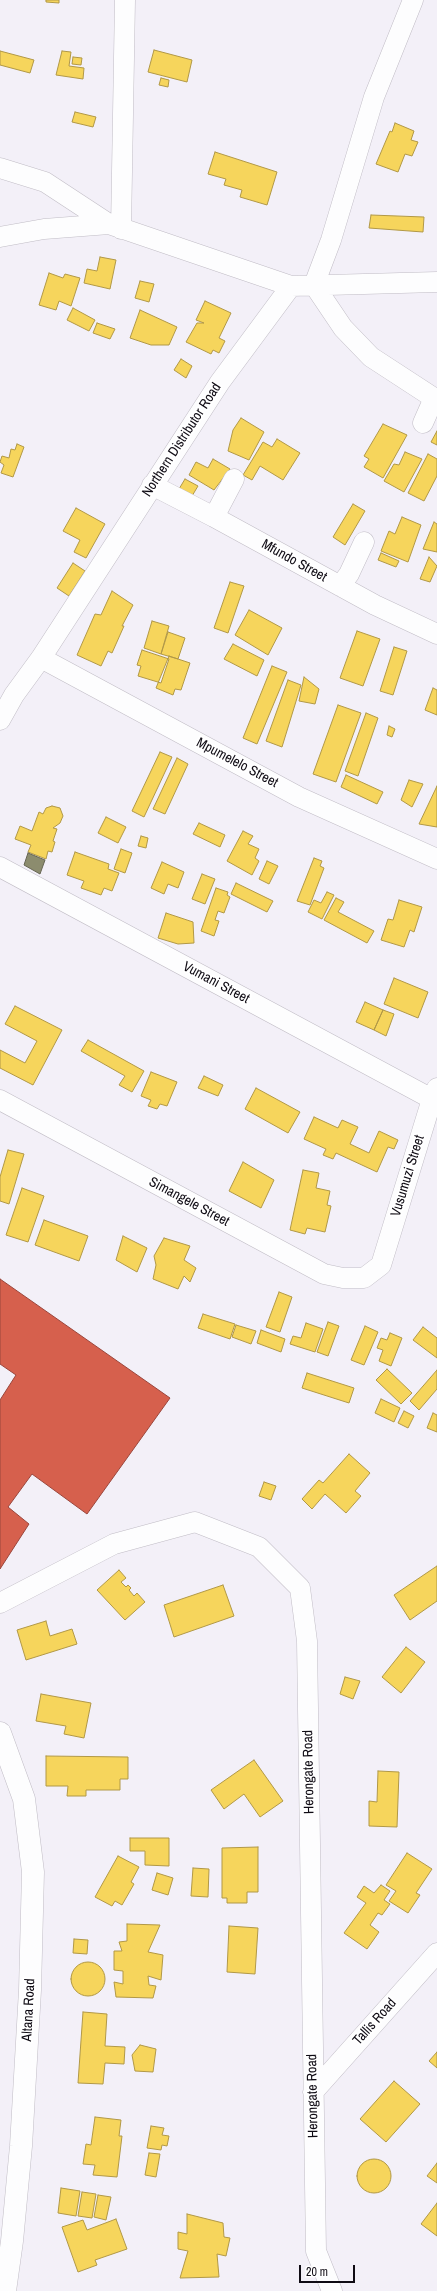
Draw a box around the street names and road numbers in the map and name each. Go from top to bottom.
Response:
street label: Northern Distributor Road [139,380,225,500]
street label: Mfundo Street [258,536,330,586]
street label: Mpumelelo Street [193,734,281,792]
street label: Vumani Street [180,958,252,1008]
street label: Vusumuzi Street [388,1133,428,1219]
street label: Simangele Street [146,1174,232,1230]
street label: Herongate Road [300,1730,318,1814]
street label: Altana Road [19,1978,39,2042]
street label: Tallis Road [350,1995,400,2049]
street label: Herongate Road [304,2054,322,2138]

